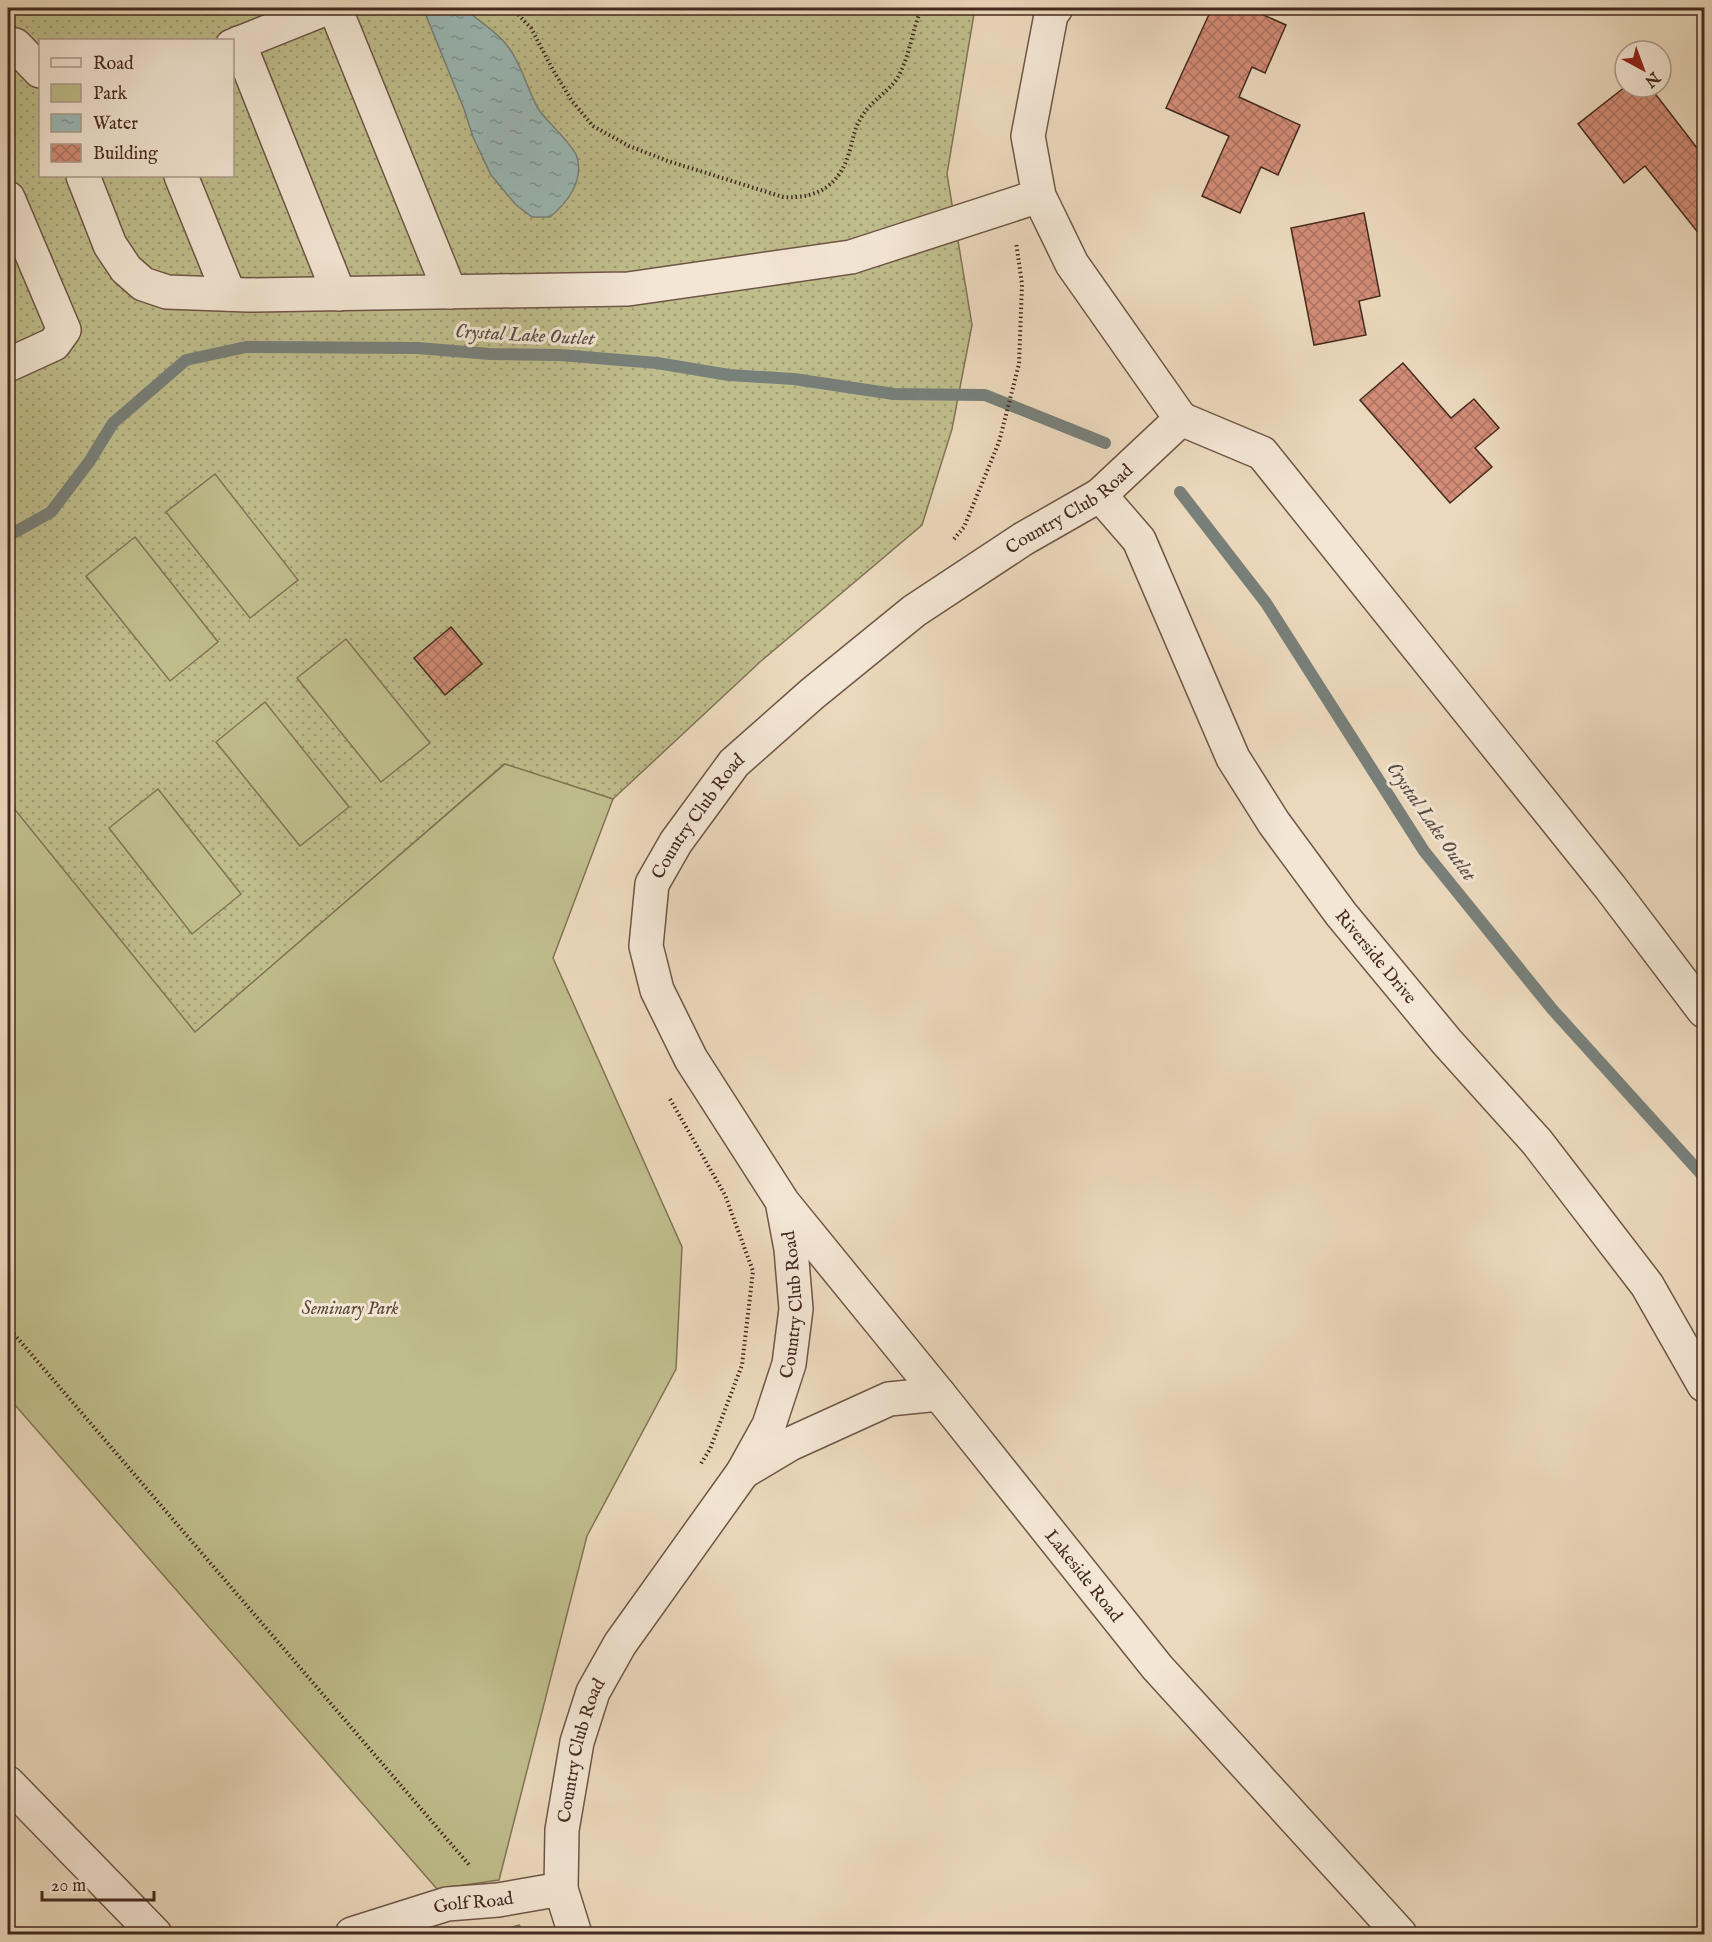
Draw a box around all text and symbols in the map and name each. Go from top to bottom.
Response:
legend [39,39,234,177]
north arrow [1613,39,1673,99]
text: Road [93,53,134,76]
text: N [1640,66,1664,91]
text: Park [93,83,128,106]
text: Water [93,113,138,136]
text: Building [93,143,158,166]
water label: Crystal Lake Outlet [454,319,597,352]
street label: Country Club Road [1002,460,1139,560]
street label: Country Club Road [647,749,750,884]
water label: Crystal Lake Outlet [1380,757,1482,888]
street label: Riverside Drive [1329,905,1421,1009]
street label: Country Club Road [775,1228,809,1382]
park label: Seminary Park [302,1298,398,1321]
street label: Lakeside Road [1039,1525,1127,1628]
street label: Country Club Road [553,1674,612,1825]
scale bar [42,1864,154,1902]
text: 20 m [51,1875,86,1898]
street label: Golf Road [431,1887,516,1921]

